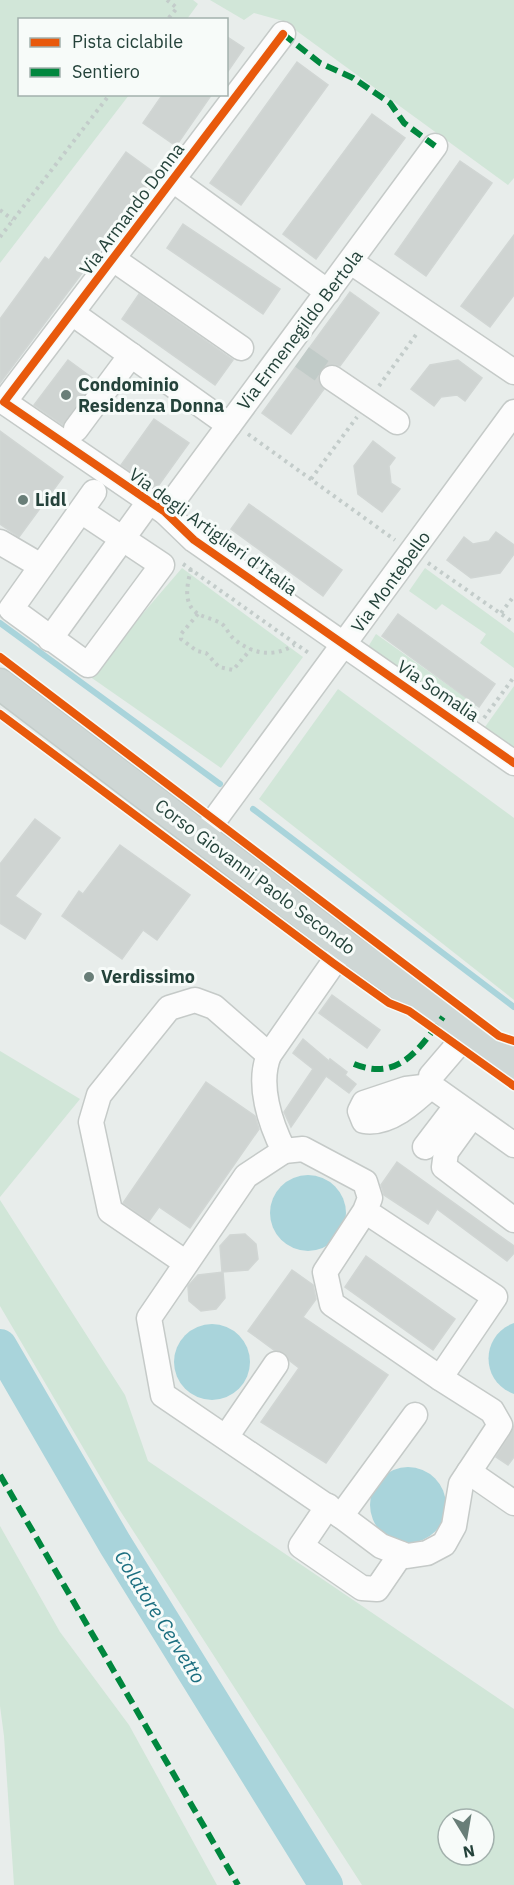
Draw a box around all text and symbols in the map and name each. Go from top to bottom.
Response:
legend [18,18,228,96]
text: Pista ciclabile [72,30,183,53]
text: Sentiero [72,60,140,83]
street label: Via Armando Donna [74,138,189,280]
street label: Via Ermenegildo Bertola [232,245,368,414]
place label: Condominio Residenza Donna [78,373,224,417]
marker: Condominio Residenza Donna [59,388,73,402]
street label: Via degli Artiglieri d'Italia [124,463,302,601]
place label: Lidl [35,488,67,511]
marker: Lidl [16,493,30,507]
street label: Via Montebello [346,526,435,637]
street label: Via Somalia [393,655,484,727]
street label: Corso Giovanni Paolo Secondo [150,794,360,960]
place label: Verdissimo [101,965,195,988]
marker: Verdissimo [82,970,96,984]
water label: Colatore Cervetto [109,1545,212,1689]
north arrow [436,1807,496,1867]
text: N [461,1841,476,1863]

